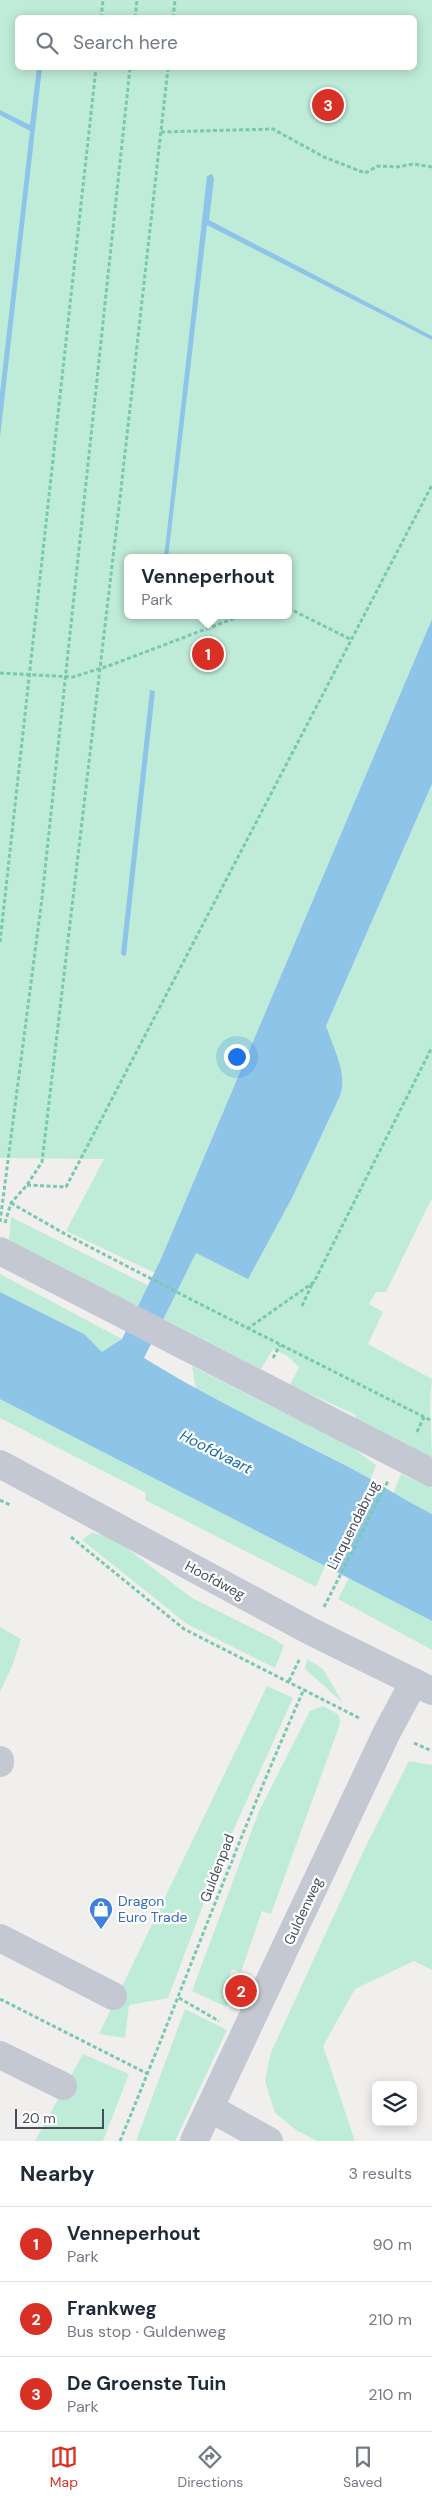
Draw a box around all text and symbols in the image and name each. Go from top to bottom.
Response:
search box [15,15,417,70]
icon: search [33,29,61,57]
text: Search here [73,30,178,55]
pin: 3 [312,86,344,124]
popup [124,554,292,619]
text: Venneperhout [141,564,275,589]
text: Park [141,589,173,610]
pin: 1 [192,635,224,673]
your location [224,1044,250,1070]
water label: Hoofdvaart [176,1425,256,1479]
street label: Linquendabrug [323,1477,383,1573]
street label: Hoofdweg [182,1557,248,1603]
street label: Guldenpad [196,1831,238,1905]
street label: Guldenweg [279,1874,327,1948]
place label: Dragon Euro Trade [118,1892,188,1926]
shop icon: Dragon Euro Trade [88,1896,114,1930]
pin: 2 [225,1972,257,2010]
map controls [372,2081,417,2126]
button: layers [372,2081,417,2126]
scale bar [15,2106,104,2129]
text: 20 m [22,2109,56,2127]
text: Nearby [20,2160,94,2188]
text: 3 results [349,2163,412,2184]
text: Venneperhout [67,2221,201,2246]
text: 1 [33,2234,39,2255]
text: 90 m [372,2234,412,2255]
text: Park [67,2246,99,2267]
text: Frankweg [67,2296,157,2321]
text: 2 [31,2309,41,2330]
text: 210 m [368,2309,412,2330]
text: Bus stop · Guldenweg [67,2321,226,2342]
text: De Groenste Tuin [67,2371,226,2396]
text: 3 [31,2384,41,2405]
text: 210 m [368,2384,412,2405]
text: Park [67,2396,99,2417]
tab: Map [50,2443,78,2491]
tab: Directions [178,2443,243,2491]
tab: Saved [343,2443,382,2491]

